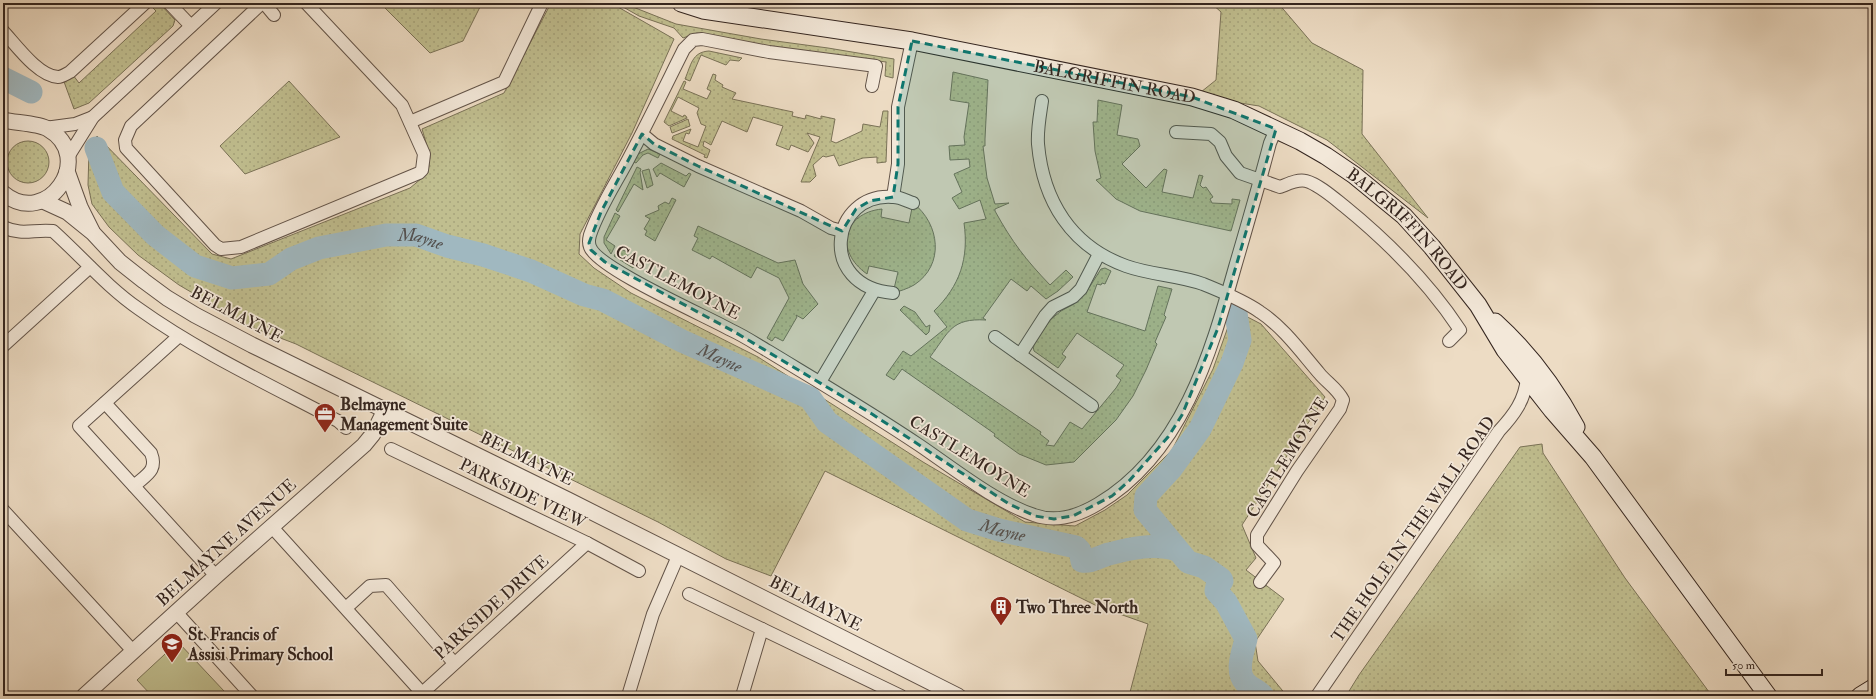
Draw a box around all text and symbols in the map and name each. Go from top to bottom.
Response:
street label: BALGRIFFIN ROAD [1032,56,1197,108]
street label: BALGRIFFIN ROAD [1343,163,1472,295]
water label: Mayne [397,224,447,256]
street label: CASTLEMOYNE [612,241,744,324]
street label: BELMAYNE [187,281,287,348]
water label: Mayne [693,338,747,379]
street label: CASTLEMOYNE [1242,393,1333,522]
place label: Belmayne Management Suite [339,394,469,436]
office icon: Belmayne Management Suite [312,401,338,434]
street label: CASTLEMOYNE [905,411,1034,502]
street label: THE HOLE IN THE WALL ROAD [1327,412,1500,647]
street label: BELMAYNE [477,427,577,490]
street label: PARKSIDE VIEW [456,454,590,533]
street label: BELMAYNE AVENUE [152,474,301,611]
water label: Mayne [976,513,1029,548]
street label: PARKSIDE DRIVE [430,550,553,664]
street label: BELMAYNE [766,571,866,636]
building icon: Two Three North [988,594,1014,627]
place label: Two Three North [1015,597,1138,618]
place label: St. Francis of Assisi Primary School [187,624,334,666]
school or university icon: St. Francis of Assisi Primary School [159,631,185,664]
scale bar [1726,651,1822,677]
text: 50 m [1732,658,1756,673]

